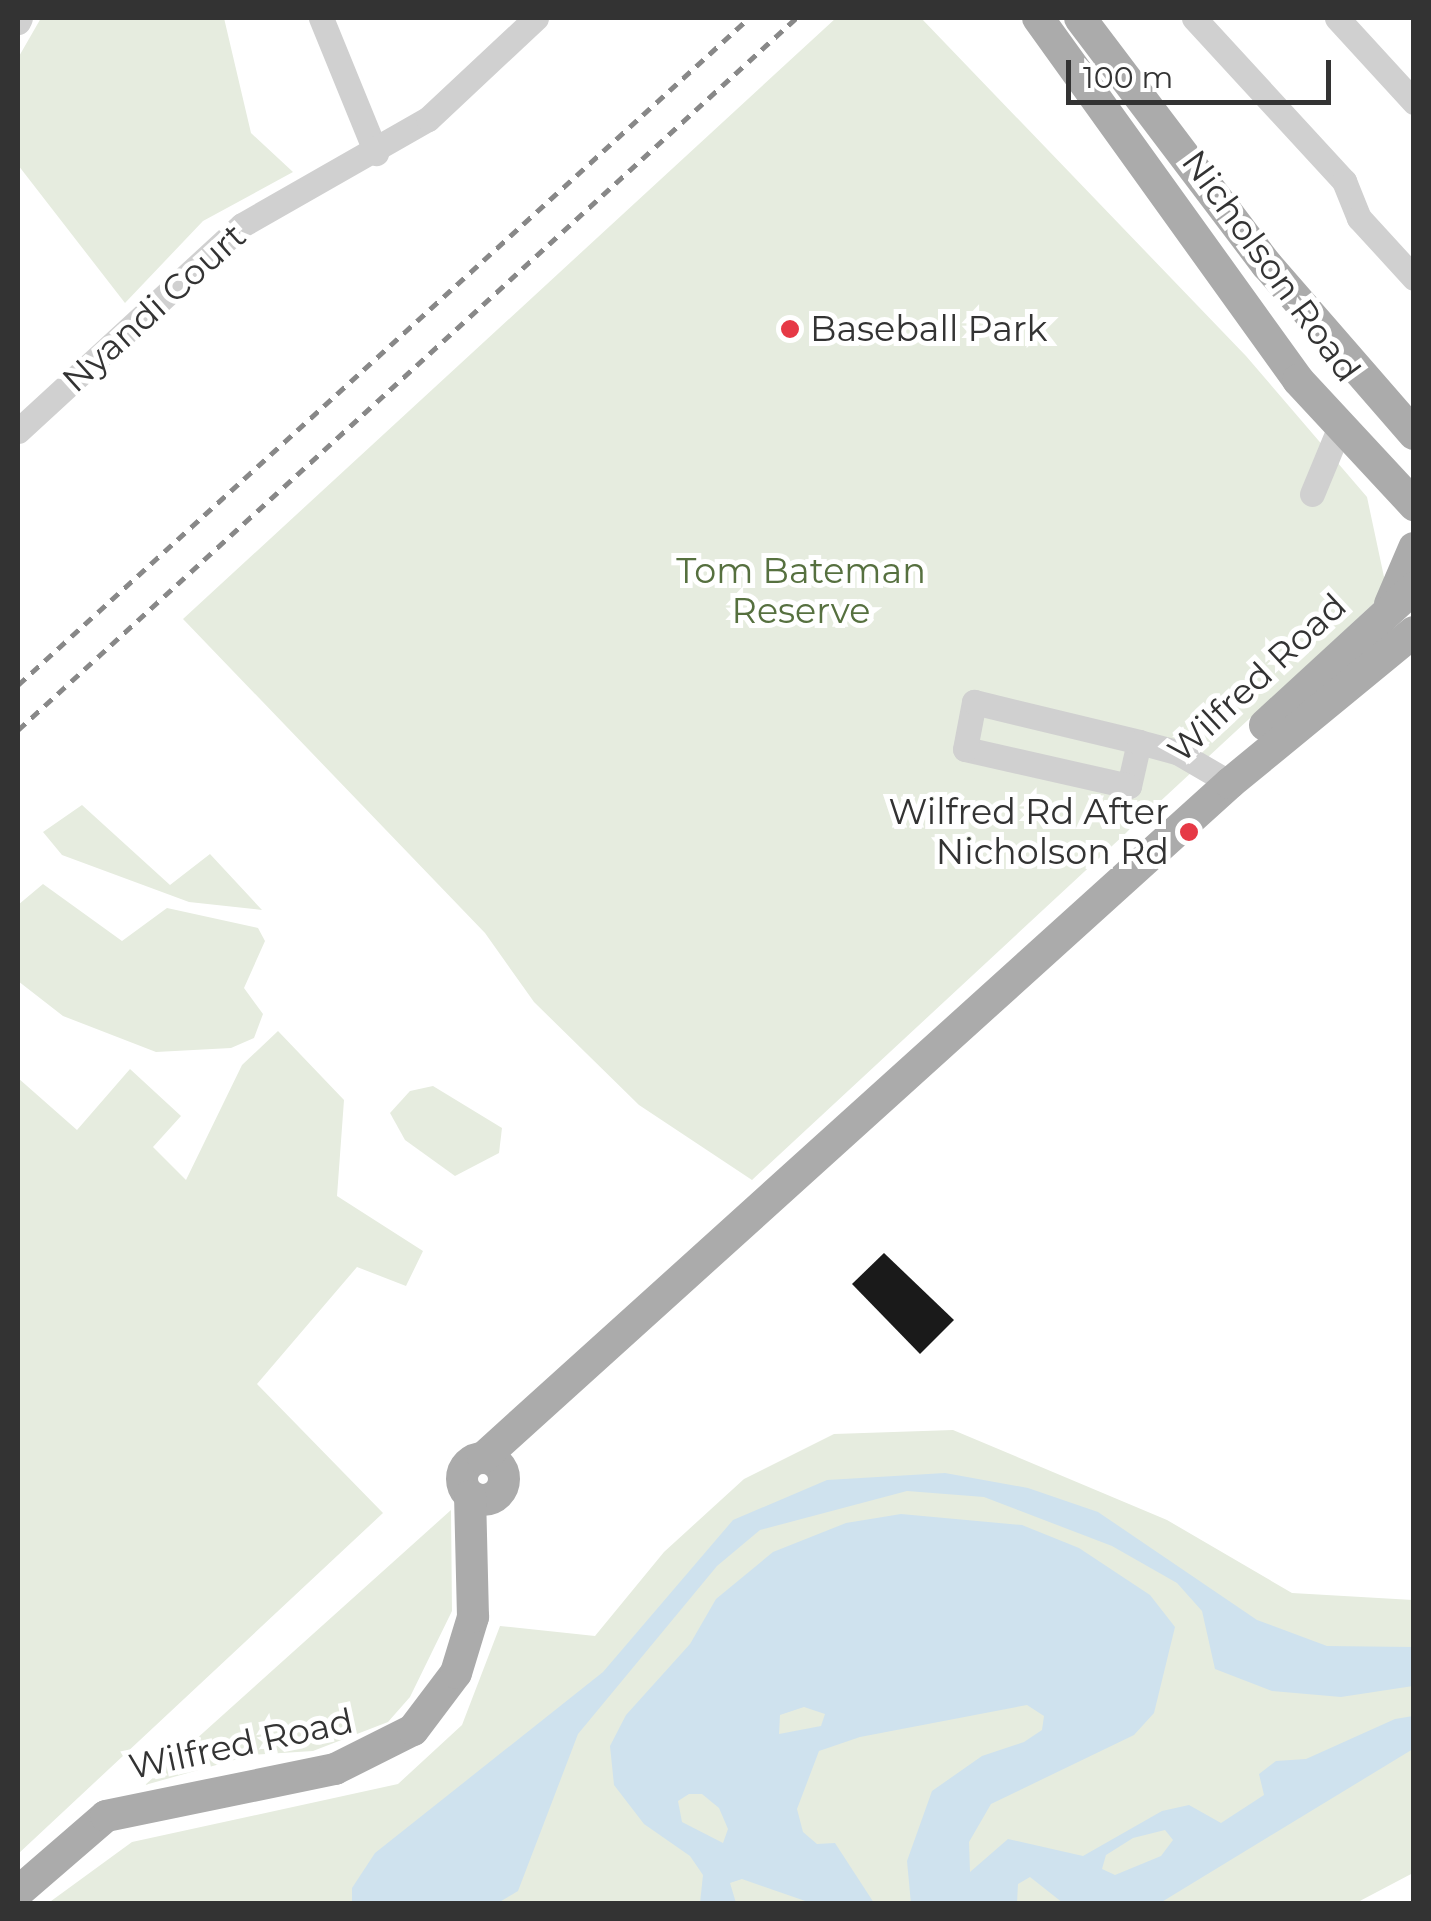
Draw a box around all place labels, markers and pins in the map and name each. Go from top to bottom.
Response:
place label: Baseball Park [810,308,1047,350]
marker: Baseball Park [779,318,801,340]
place label: Wilfred Rd After Nicholson Rd [889,791,1169,873]
marker: Wilfred Rd After Nicholson Rd [1178,821,1200,843]

